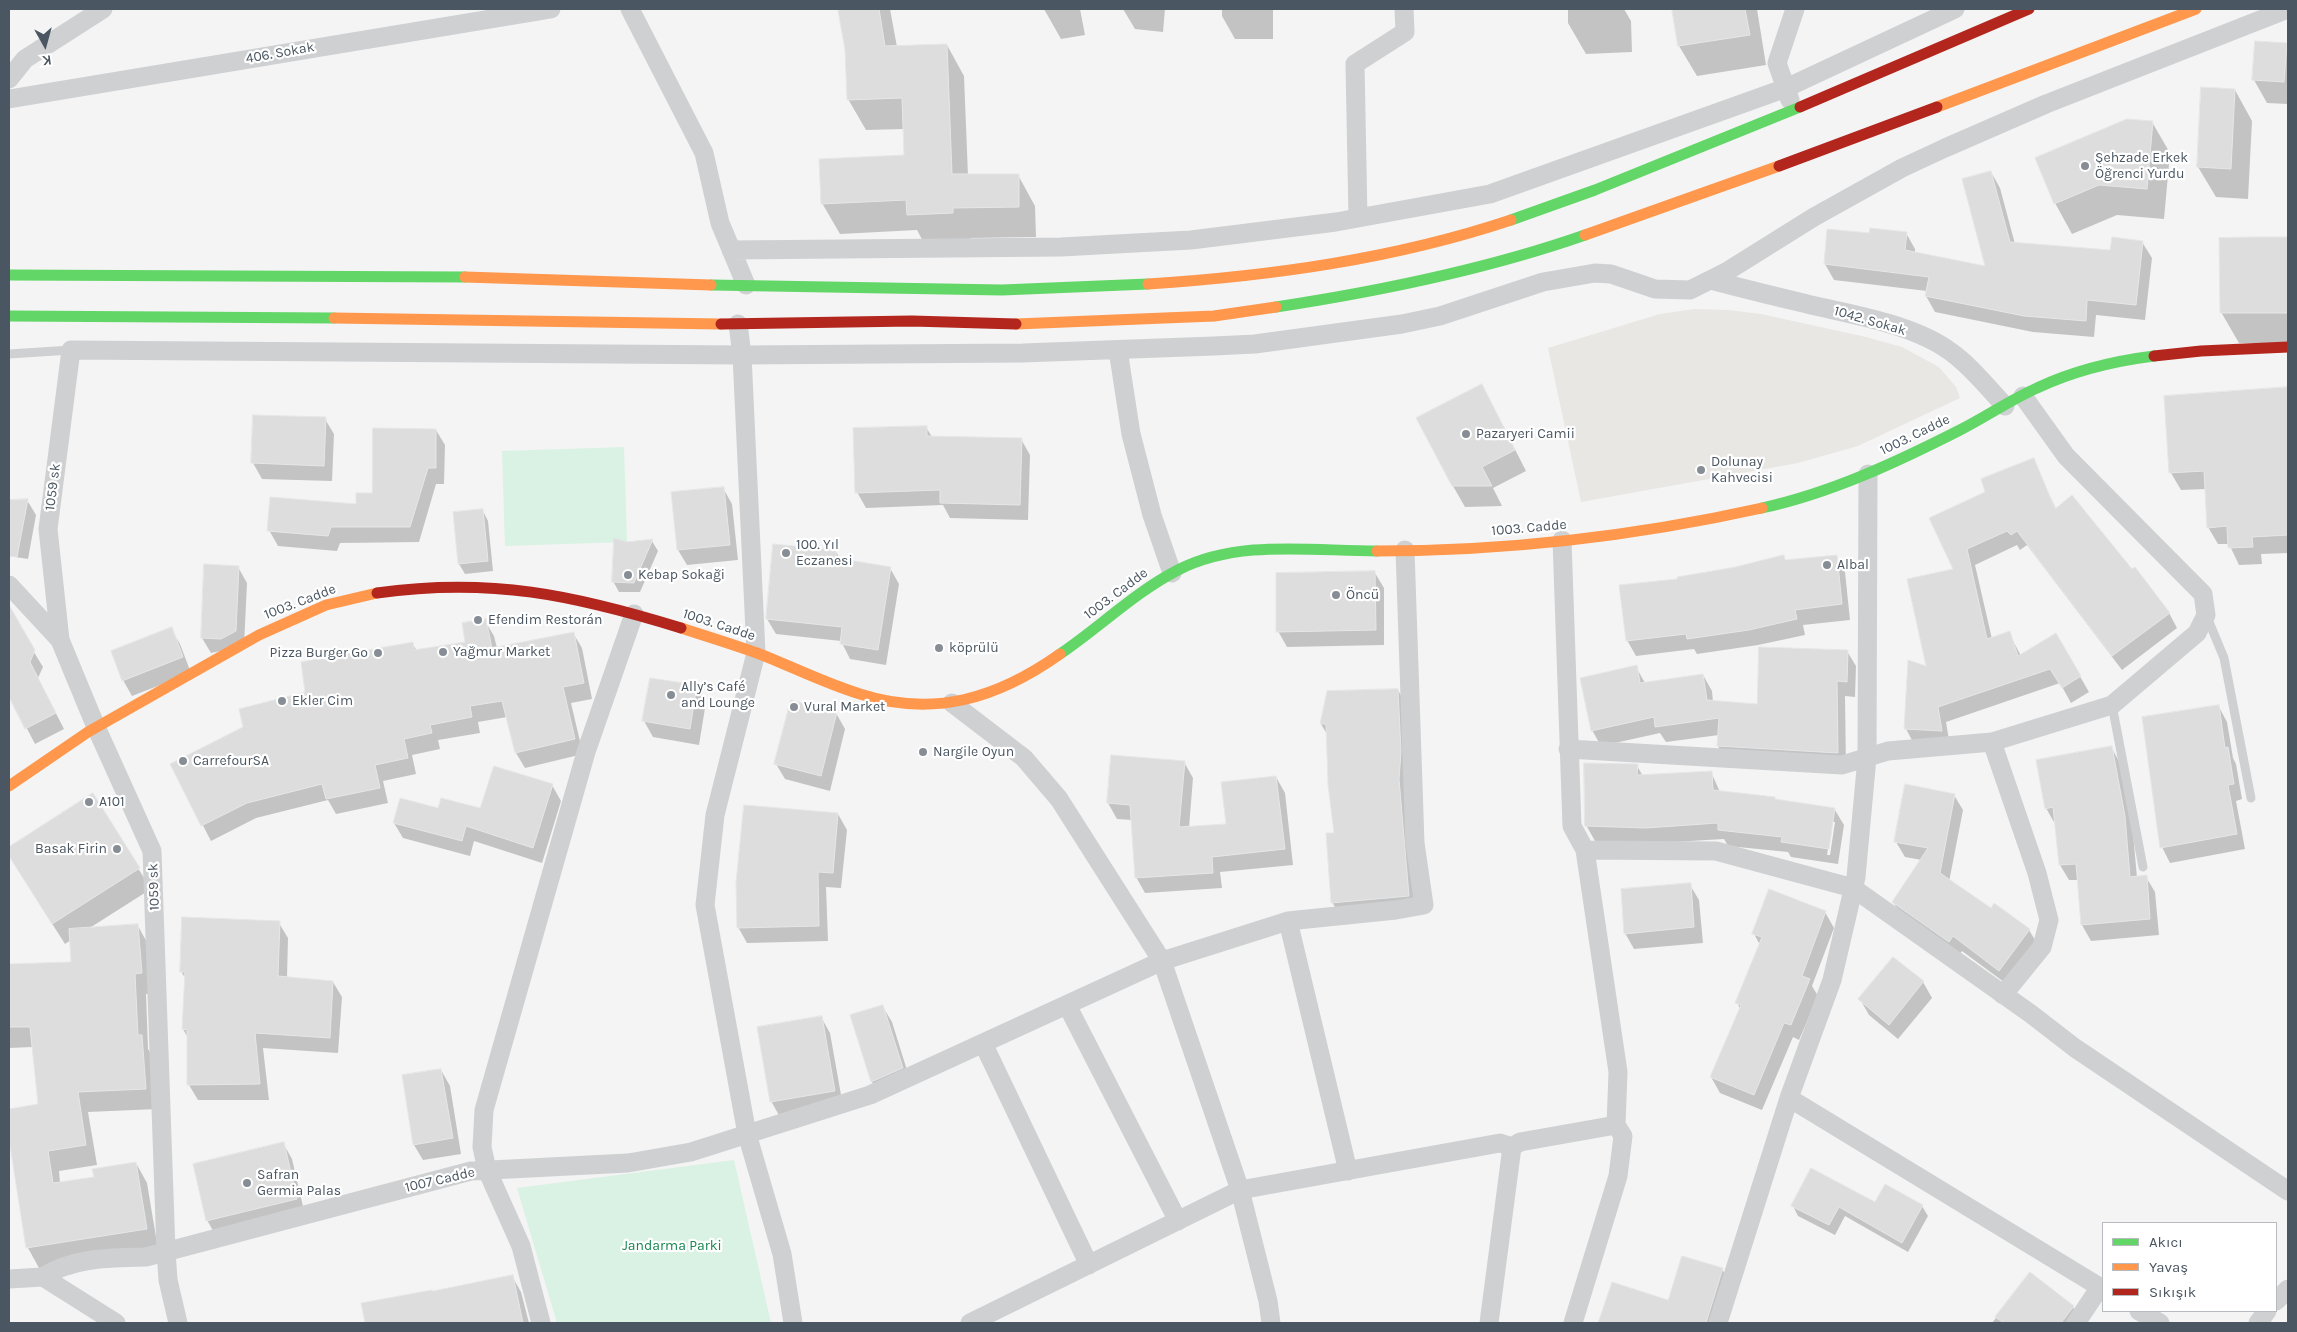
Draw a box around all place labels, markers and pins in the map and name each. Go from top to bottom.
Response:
place label: Şehzade Erkek Öğrenci Yurdu [2095,150,2188,182]
marker: Şehzade Erkek Öğrenci Yurdu [2079,160,2091,172]
place label: Pazaryeri Camii [1476,426,1575,442]
marker: Pazaryeri Camii [1460,428,1472,440]
place label: Dolunay Kahvecisi [1711,454,1773,487]
marker: Dolunay Kahvecisi [1695,464,1707,476]
place label: 100. Yıl Eczanesi [796,537,853,570]
marker: 100. Yıl Eczanesi [780,547,792,559]
place label: Albal [1837,557,1869,573]
marker: Albal [1821,559,1833,571]
place label: Kebap Sokaği [638,567,725,583]
marker: Kebap Sokaği [622,569,634,581]
place label: Öncü [1346,587,1379,603]
marker: Öncü [1330,589,1342,601]
place label: Efendim Restorán [488,612,602,628]
marker: Efendim Restorán [472,614,484,626]
place label: köprülü [949,640,999,656]
marker: köprülü [933,642,945,654]
place label: Yağmur Market [453,644,550,660]
place label: Pizza Burger Go [270,645,368,661]
marker: Yağmur Market [437,646,449,658]
marker: Pizza Burger Go [372,647,384,659]
place label: Ally’s Café and Lounge [681,679,755,712]
marker: Ally’s Café and Lounge [665,689,677,701]
place label: Ekler Cim [292,693,353,709]
marker: Ekler Cim [276,695,288,707]
place label: Vural Market [804,699,885,715]
marker: Vural Market [788,701,800,713]
place label: Nargile Oyun [933,744,1014,760]
marker: Nargile Oyun [917,746,929,758]
place label: CarrefourSA [193,753,269,769]
marker: CarrefourSA [177,755,189,767]
place label: A101 [99,794,125,810]
marker: A101 [83,796,95,808]
place label: Basak Firin [35,841,107,857]
marker: Basak Firin [111,843,123,855]
place label: Safran Germia Palas [257,1167,341,1200]
marker: Safran Germia Palas [241,1177,253,1189]

